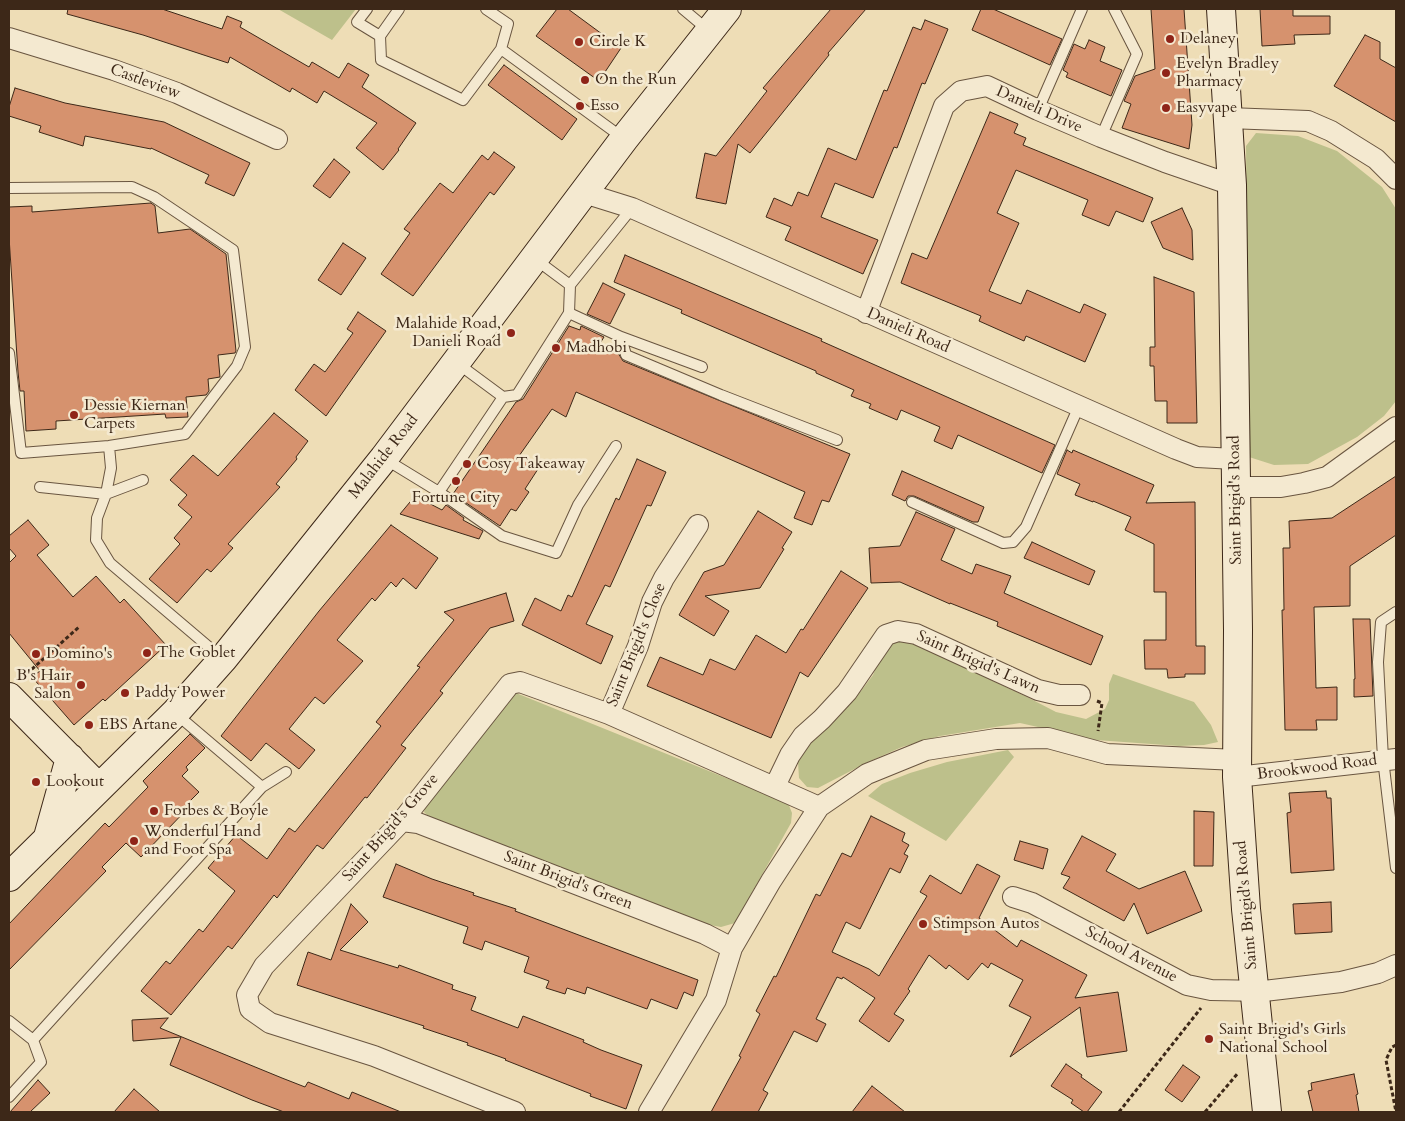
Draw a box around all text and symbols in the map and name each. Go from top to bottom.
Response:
place label: Delaney [1180,29,1236,49]
place label: Circle K [589,32,646,52]
marker: Delaney [1164,33,1176,45]
marker: Circle K [573,36,585,48]
place label: Evelyn Bradley Pharmacy [1176,54,1279,92]
street label: Castleview [107,60,183,104]
marker: Evelyn Bradley Pharmacy [1160,67,1172,79]
place label: On the Run [595,70,677,90]
marker: On the Run [579,74,591,86]
street label: Danieli Drive [993,82,1085,138]
place label: Esso [590,96,619,116]
place label: Easyvape [1176,98,1237,118]
marker: Esso [574,100,586,112]
marker: Easyvape [1160,102,1172,114]
street label: Danieli Road [864,304,952,358]
place label: Malahide Road, Danieli Road [395,314,501,352]
marker: Malahide Road, Danieli Road [505,327,517,339]
place label: Madhobi [566,338,627,358]
marker: Madhobi [550,342,562,354]
place label: Dessie Kiernan Carpets [84,396,186,434]
marker: Dessie Kiernan Carpets [68,409,80,421]
street label: Malahide Road [345,411,423,503]
street label: Saint Brigid's Road [1225,435,1247,565]
place label: Cosy Takeaway [477,454,586,474]
marker: Cosy Takeaway [461,458,473,470]
marker: Fortune City [450,475,462,487]
place label: Fortune City [412,488,500,508]
street label: Saint Brigid's Close [603,580,671,710]
street label: Saint Brigid's Lawn [913,627,1043,699]
place label: The Goblet [157,643,235,663]
place label: Domino's [46,644,112,664]
marker: The Goblet [141,647,153,659]
marker: Domino's [30,648,42,660]
place label: B's Hair Salon [16,666,71,704]
marker: B's Hair Salon [75,679,87,691]
place label: Paddy Power [135,683,225,703]
marker: Paddy Power [119,687,131,699]
place label: EBS Artane [99,715,178,735]
marker: EBS Artane [83,719,95,731]
street label: Brookwood Road [1256,751,1378,785]
street label: Saint Brigid's Grove [339,770,443,886]
place label: Lookout [46,772,104,792]
marker: Lookout [30,776,42,788]
place label: Forbes & Boyle [164,801,269,821]
marker: Forbes & Boyle [148,805,160,817]
place label: Wonderful Hand and Foot Spa [144,822,261,860]
marker: Wonderful Hand and Foot Spa [128,835,140,847]
street label: Saint Brigid's Road [1232,840,1262,970]
street label: Saint Brigid's Green [501,848,635,914]
place label: Stimpson Autos [933,914,1039,934]
marker: Stimpson Autos [917,918,929,930]
street label: School Avenue [1082,923,1180,987]
place label: Saint Brigid's Girls National School [1219,1020,1346,1058]
marker: Saint Brigid's Girls National School [1203,1033,1215,1045]

